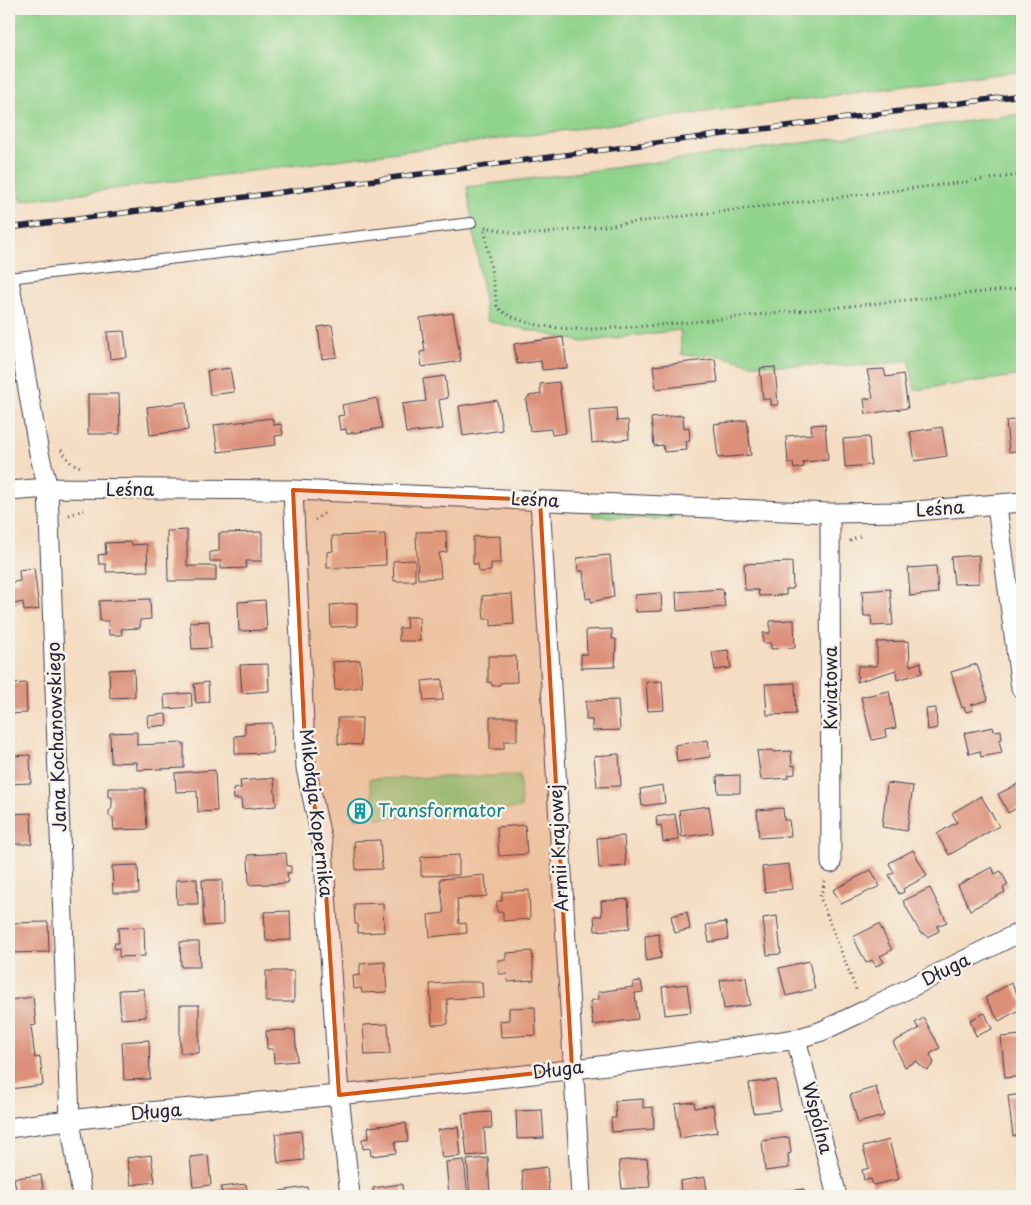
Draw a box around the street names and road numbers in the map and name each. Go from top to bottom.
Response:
street label: Leśna [106,475,155,502]
street label: Leśna [510,484,561,513]
street label: Leśna [915,492,966,523]
street label: Jana Kochanowskiego [39,641,72,833]
street label: Kwiatowa [816,645,843,730]
street label: Mikołaja Kopernika [294,727,341,899]
street label: Armii Krajowej [541,784,574,913]
street label: Długa [917,945,975,992]
street label: Długa [531,1052,585,1085]
street label: Wspólna [796,1079,841,1157]
street label: Długa [129,1095,183,1126]

